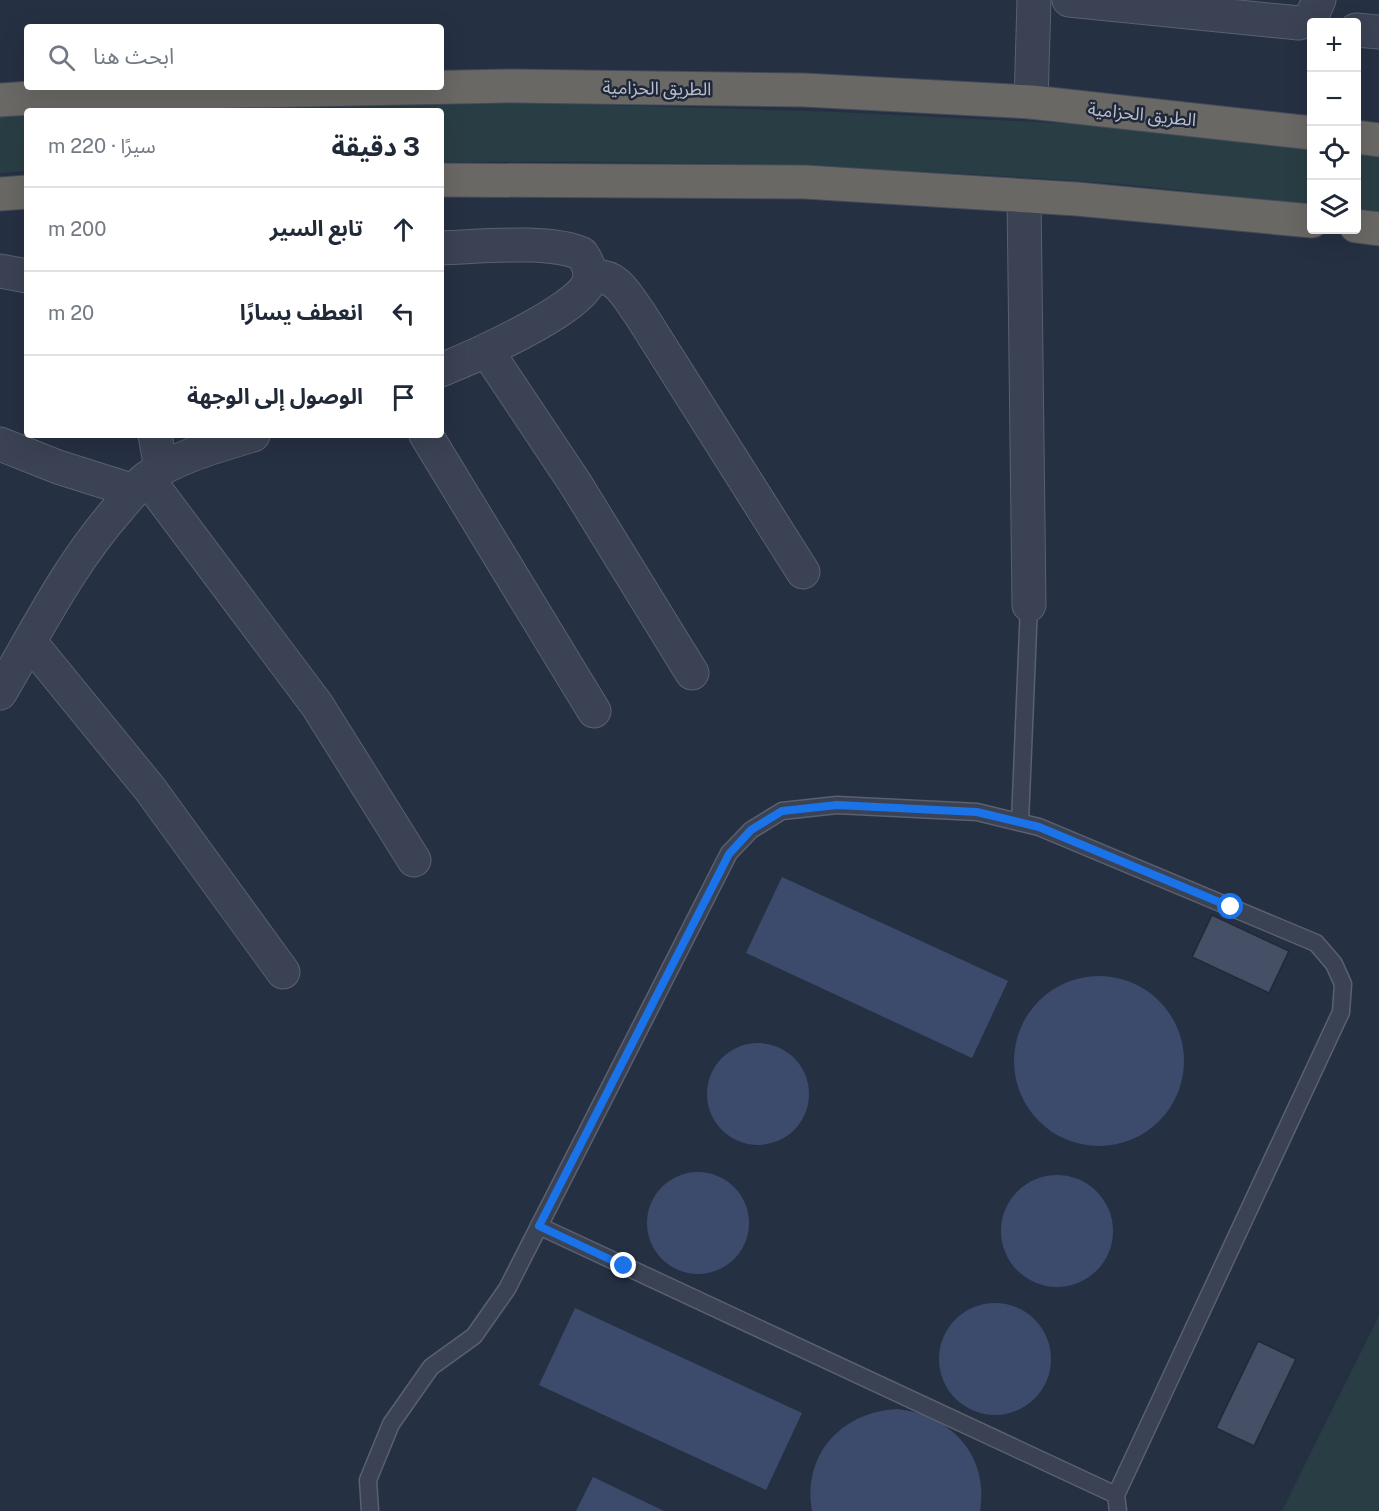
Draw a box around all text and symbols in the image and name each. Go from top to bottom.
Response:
map controls [1307,18,1361,234]
button: + [1307,18,1361,72]
search box [24,24,444,90]
icon: search [45,41,78,74]
text: ابحث هنا [93,43,174,69]
button: − [1307,72,1361,126]
street label: الطريق الحزامية [602,77,712,100]
street label: الطريق الحزامية [1087,98,1197,131]
button: locate [1307,126,1361,180]
text: 3 دقيقة [331,131,420,162]
text: سيرًا · 220 m [48,134,156,158]
button: layers [1307,180,1361,234]
icon: ahead [387,213,420,246]
text: تابع السير [270,215,363,241]
text: 200 m [48,217,106,241]
icon: left [387,297,420,330]
text: انعطف يسارًا [240,299,363,325]
text: 20 m [48,301,94,325]
icon: arrive [387,381,420,414]
text: الوصول إلى الوجهة [187,383,363,409]
route start [1217,893,1243,919]
route end [610,1252,636,1278]

